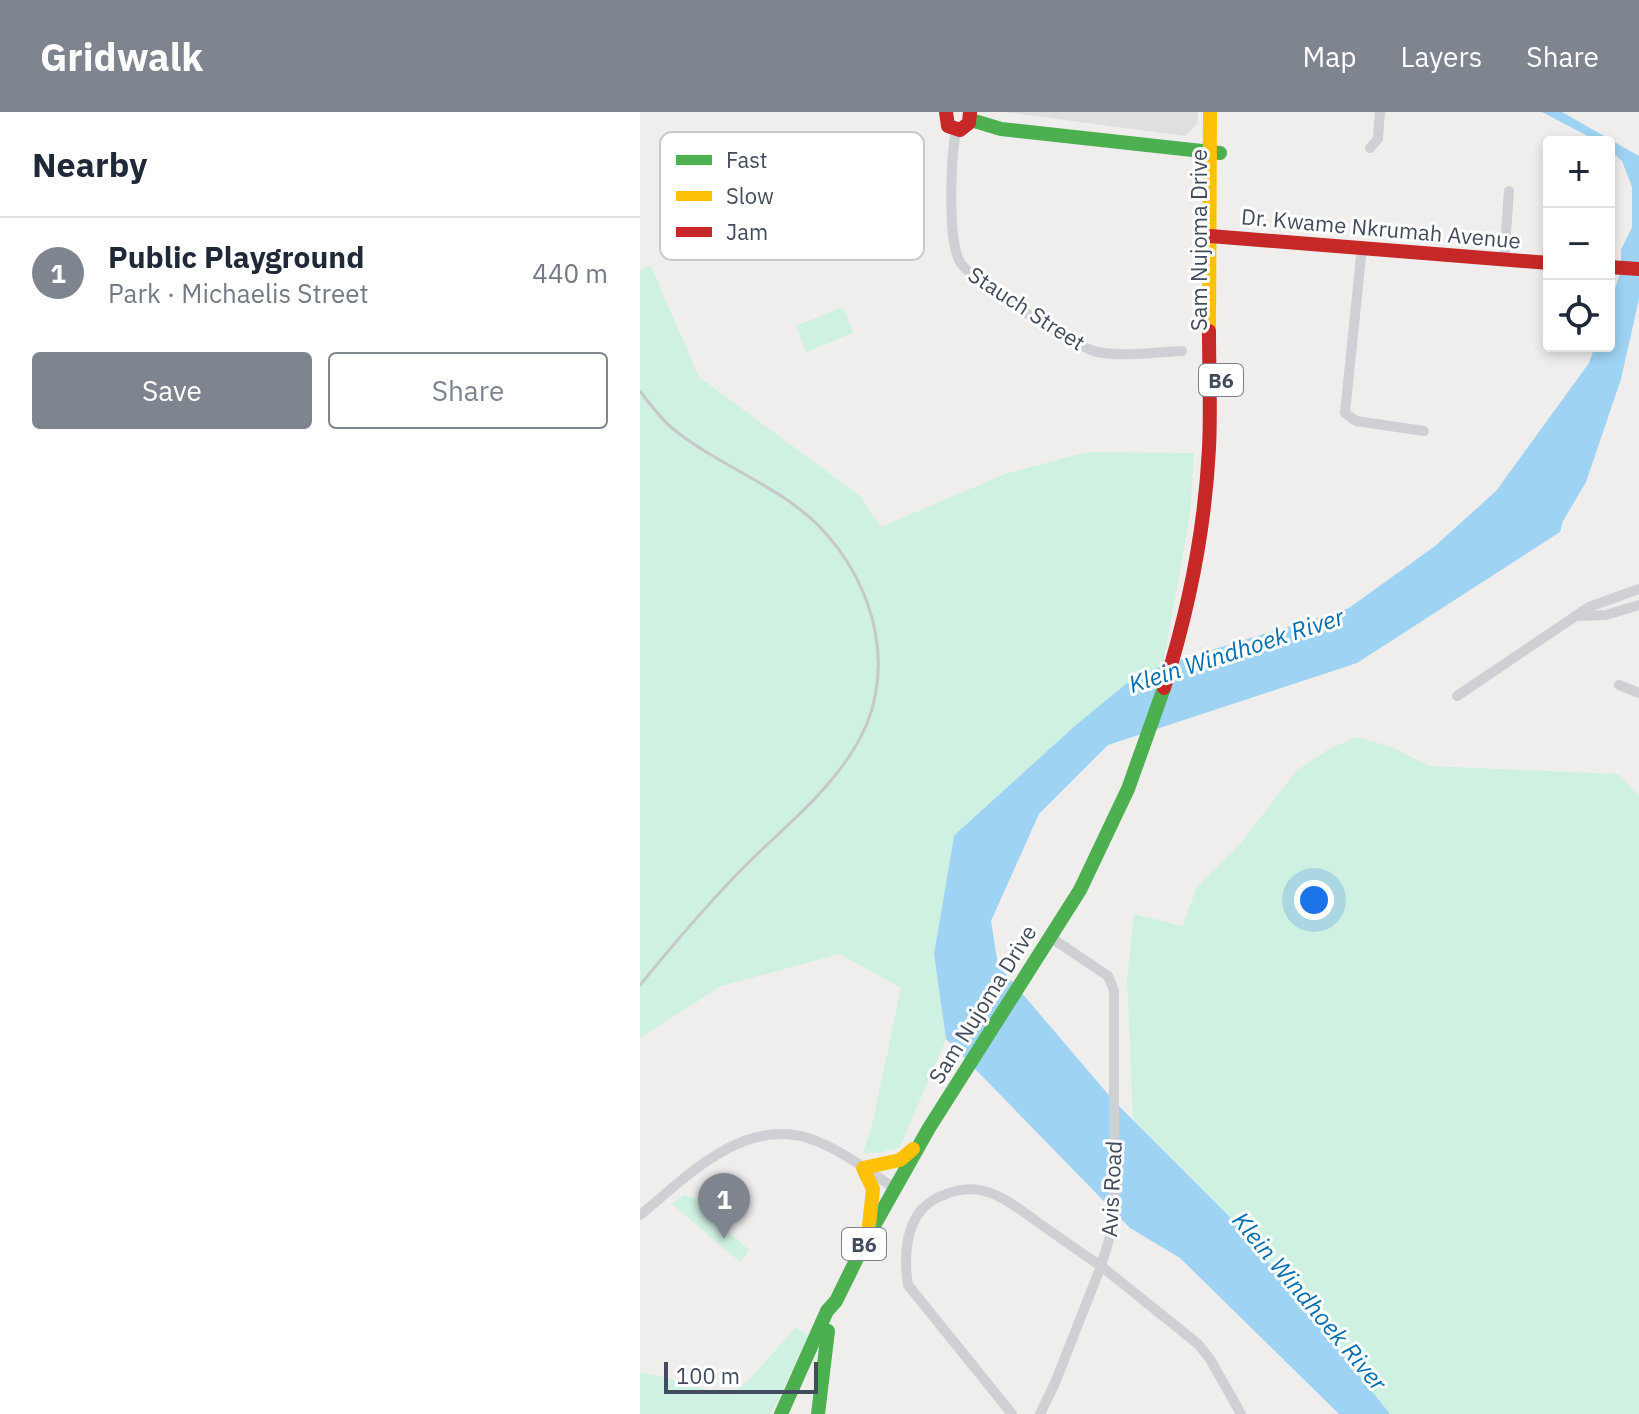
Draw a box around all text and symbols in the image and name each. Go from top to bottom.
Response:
text: Gridwalk [40,32,203,81]
text: Map [1302,38,1356,75]
text: Layers [1400,38,1482,75]
text: Share [1526,38,1599,75]
legend [660,132,924,260]
map controls [1543,136,1615,352]
button: + [1543,136,1615,208]
text: Nearby [32,142,147,186]
text: Fast [726,145,767,174]
street label: Sam Nujoma Drive [1184,149,1213,331]
text: Slow [726,181,774,210]
street label: Dr. Kwame Nkrumah Avenue [1240,201,1522,255]
button: − [1543,208,1615,280]
text: Jam [726,217,768,246]
text: Public Playground [108,237,364,276]
text: 1 [50,256,66,290]
text: 440 m [532,256,608,290]
street label: Stauch Street [963,259,1091,357]
text: Park · Michaelis Street [108,276,369,310]
button: locate [1543,280,1615,352]
button: Save [32,352,312,429]
button: Share [328,352,608,429]
road number: B6 [1199,364,1243,396]
water label: Klein Windhoek River [1124,600,1349,700]
your location [1294,880,1334,920]
street label: Sam Nujoma Drive [921,919,1043,1089]
street label: Avis Road [1094,1140,1128,1238]
pin: 1 [698,1173,750,1239]
water label: Klein Windhoek River [1226,1205,1395,1398]
road number: B6 [842,1228,886,1260]
scale bar [664,1358,818,1394]
text: 100 m [676,1361,740,1390]

